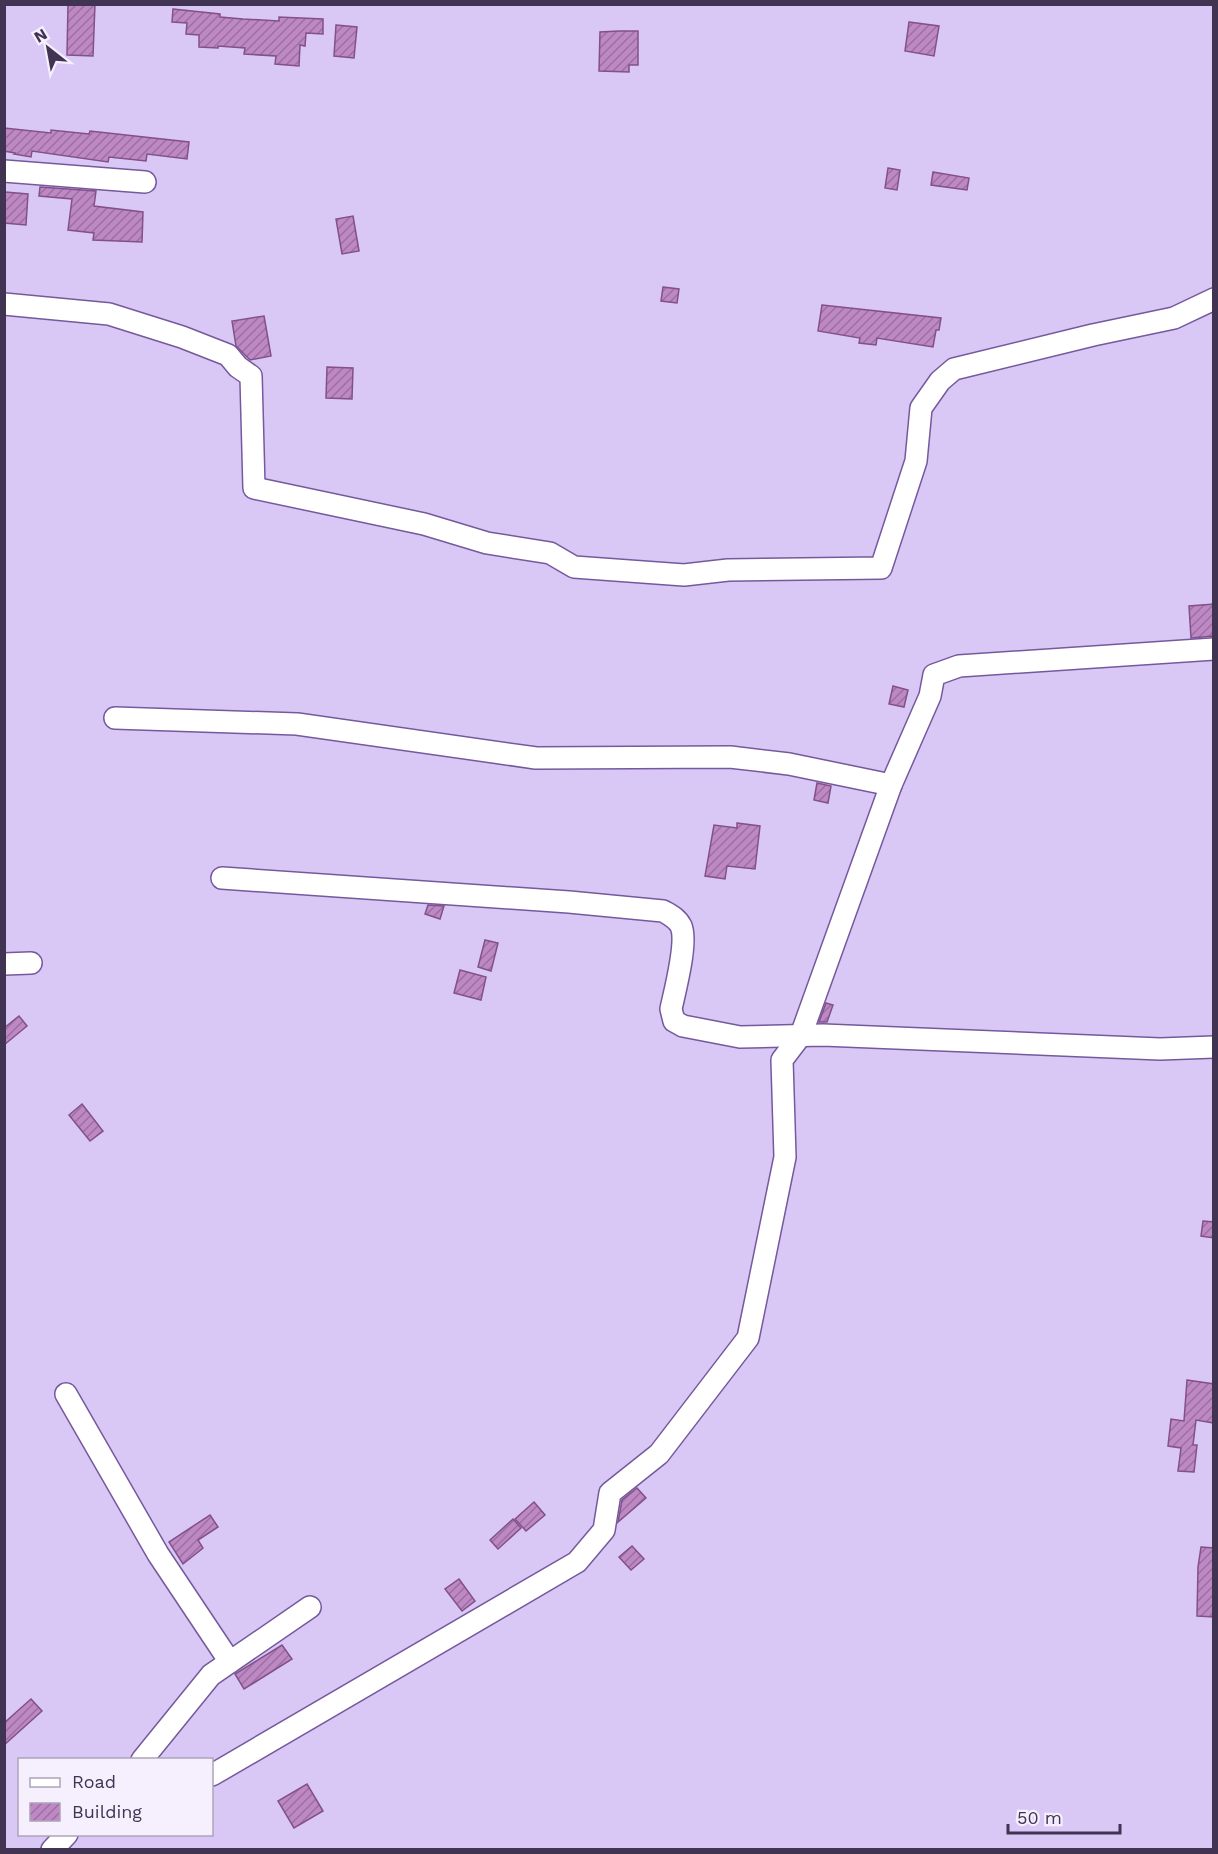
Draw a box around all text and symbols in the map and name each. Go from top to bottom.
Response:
north arrow [18,18,78,78]
text: N [31,24,51,47]
legend [18,1758,213,1836]
text: Road [72,1771,116,1792]
scale bar [1008,1797,1120,1835]
text: Building [72,1801,142,1822]
text: 50 m [1017,1807,1062,1828]

